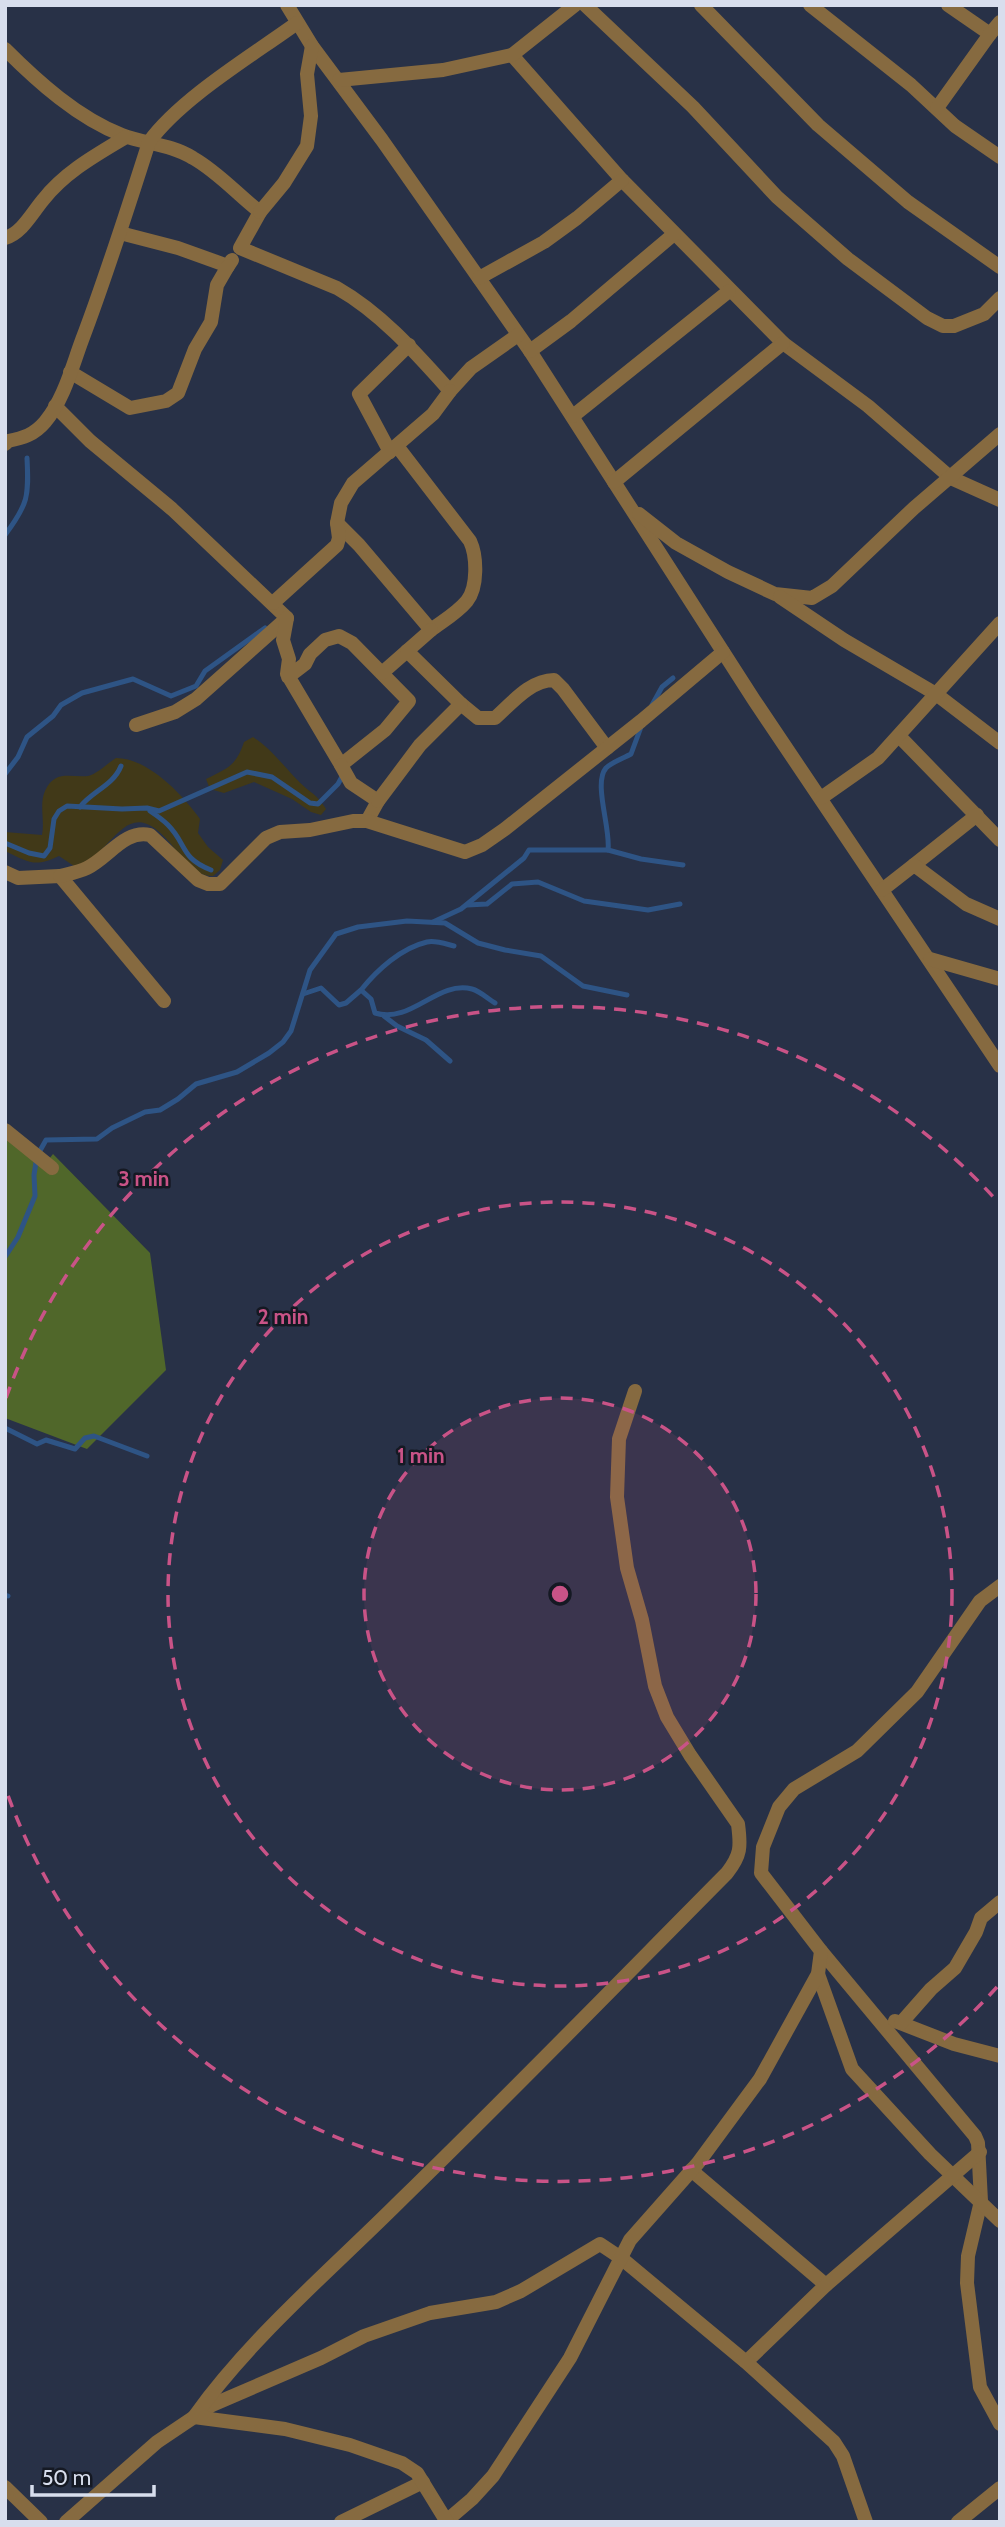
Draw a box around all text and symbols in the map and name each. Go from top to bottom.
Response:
text: 3 min [119,1166,169,1191]
text: 2 min [258,1304,308,1329]
text: 1 min [397,1443,445,1468]
centre of rings [548,1582,572,1606]
scale bar [32,2454,154,2498]
text: 50 m [42,2465,91,2490]

